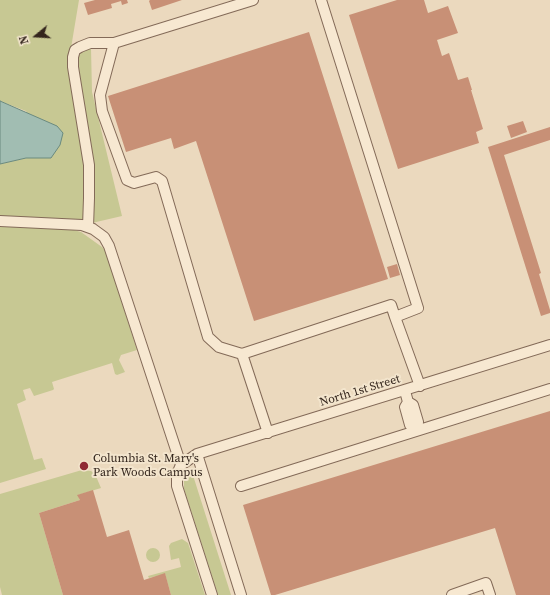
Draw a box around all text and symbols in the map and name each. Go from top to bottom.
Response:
north arrow [16,16,56,56]
text: N [16,34,32,46]
street label: North 1st Street [318,372,402,410]
place label: Columbia St. Mary's Park Woods Campus [93,452,202,480]
marker: Columbia St. Mary's Park Woods Campus [78,460,90,472]

